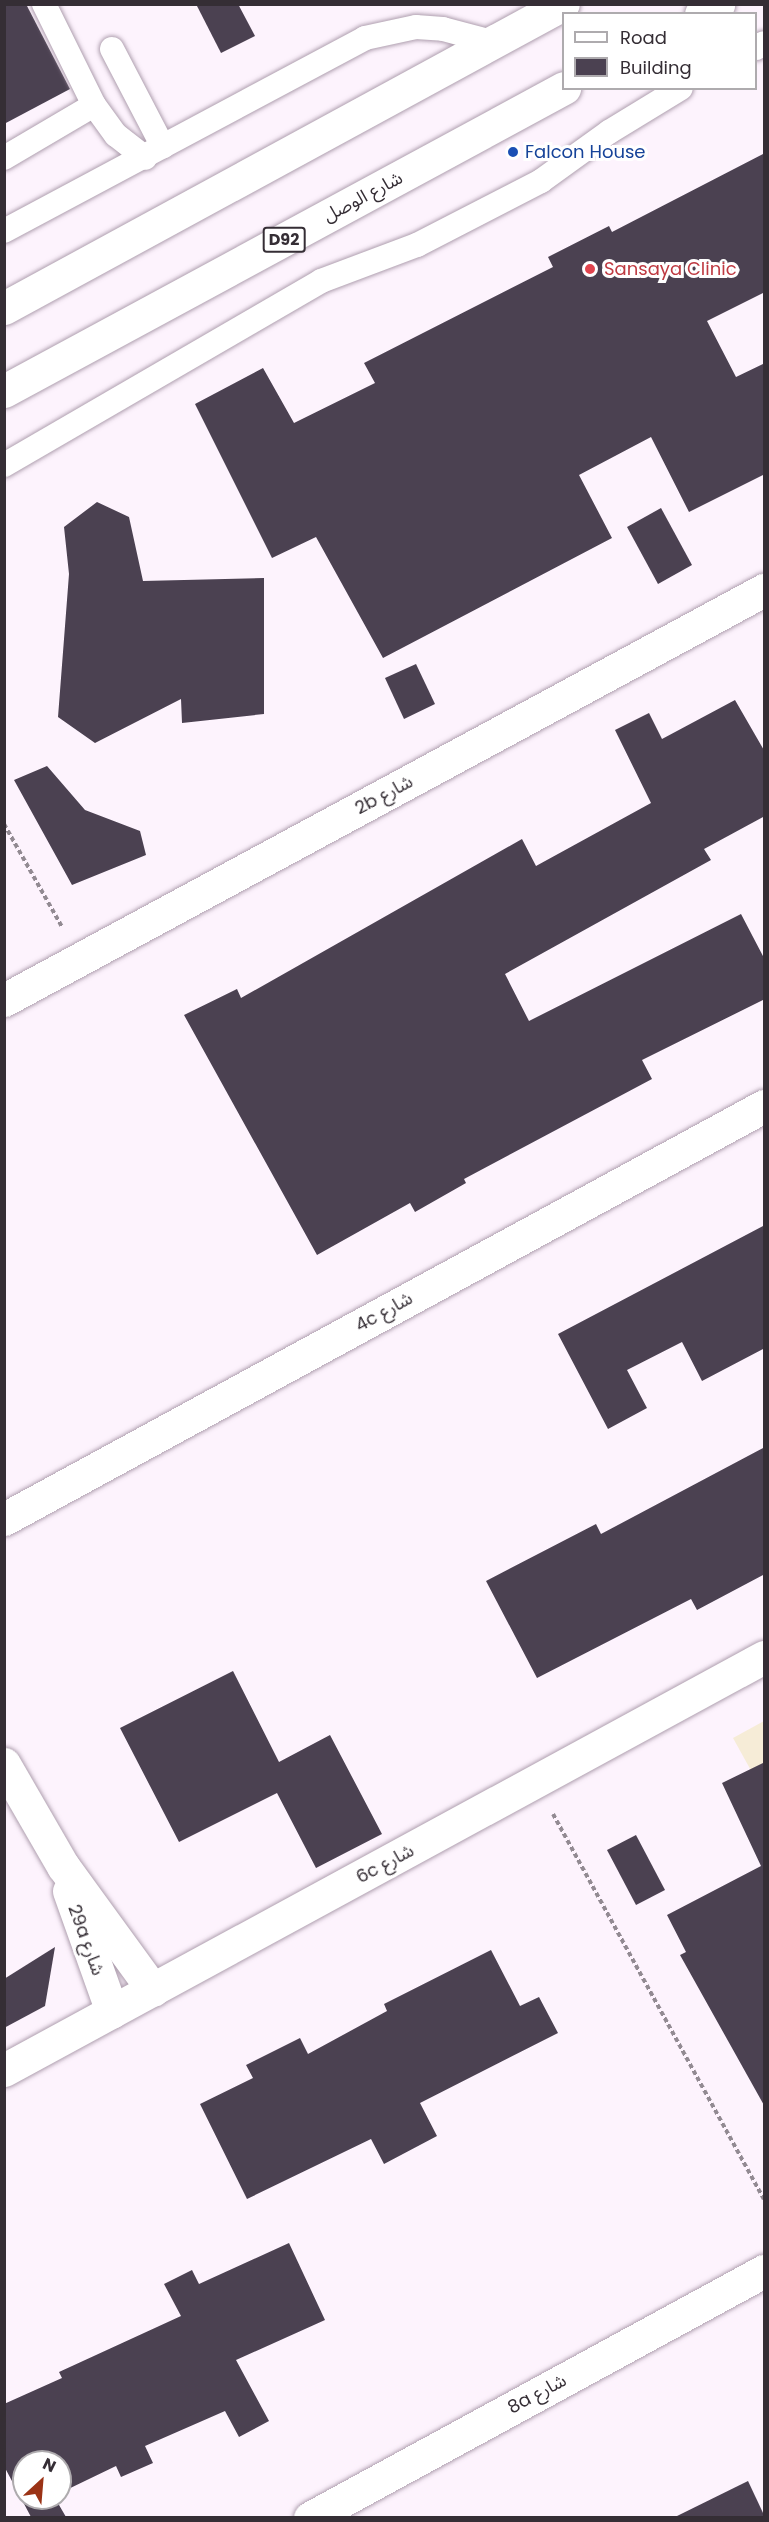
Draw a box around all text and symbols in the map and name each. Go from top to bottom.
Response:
legend [562,12,757,90]
text: Road [620,25,667,50]
text: Building [620,55,692,80]
place label: Falcon House [525,141,645,163]
marker: Falcon House [506,145,520,159]
street label: شارع الوصل [320,167,406,227]
road number: D92 [262,227,306,253]
place label: Sansaya Clinic [604,258,737,280]
marker: Sansaya Clinic [581,260,599,278]
street label: 2b شارع [351,771,417,819]
street label: 4c شارع [352,1287,416,1337]
street label: 6c شارع [352,1840,418,1888]
street label: 29a شارع [63,1902,109,1978]
street label: 8a شارع [504,2370,570,2418]
north arrow [12,2450,72,2510]
text: N [39,2452,60,2478]

